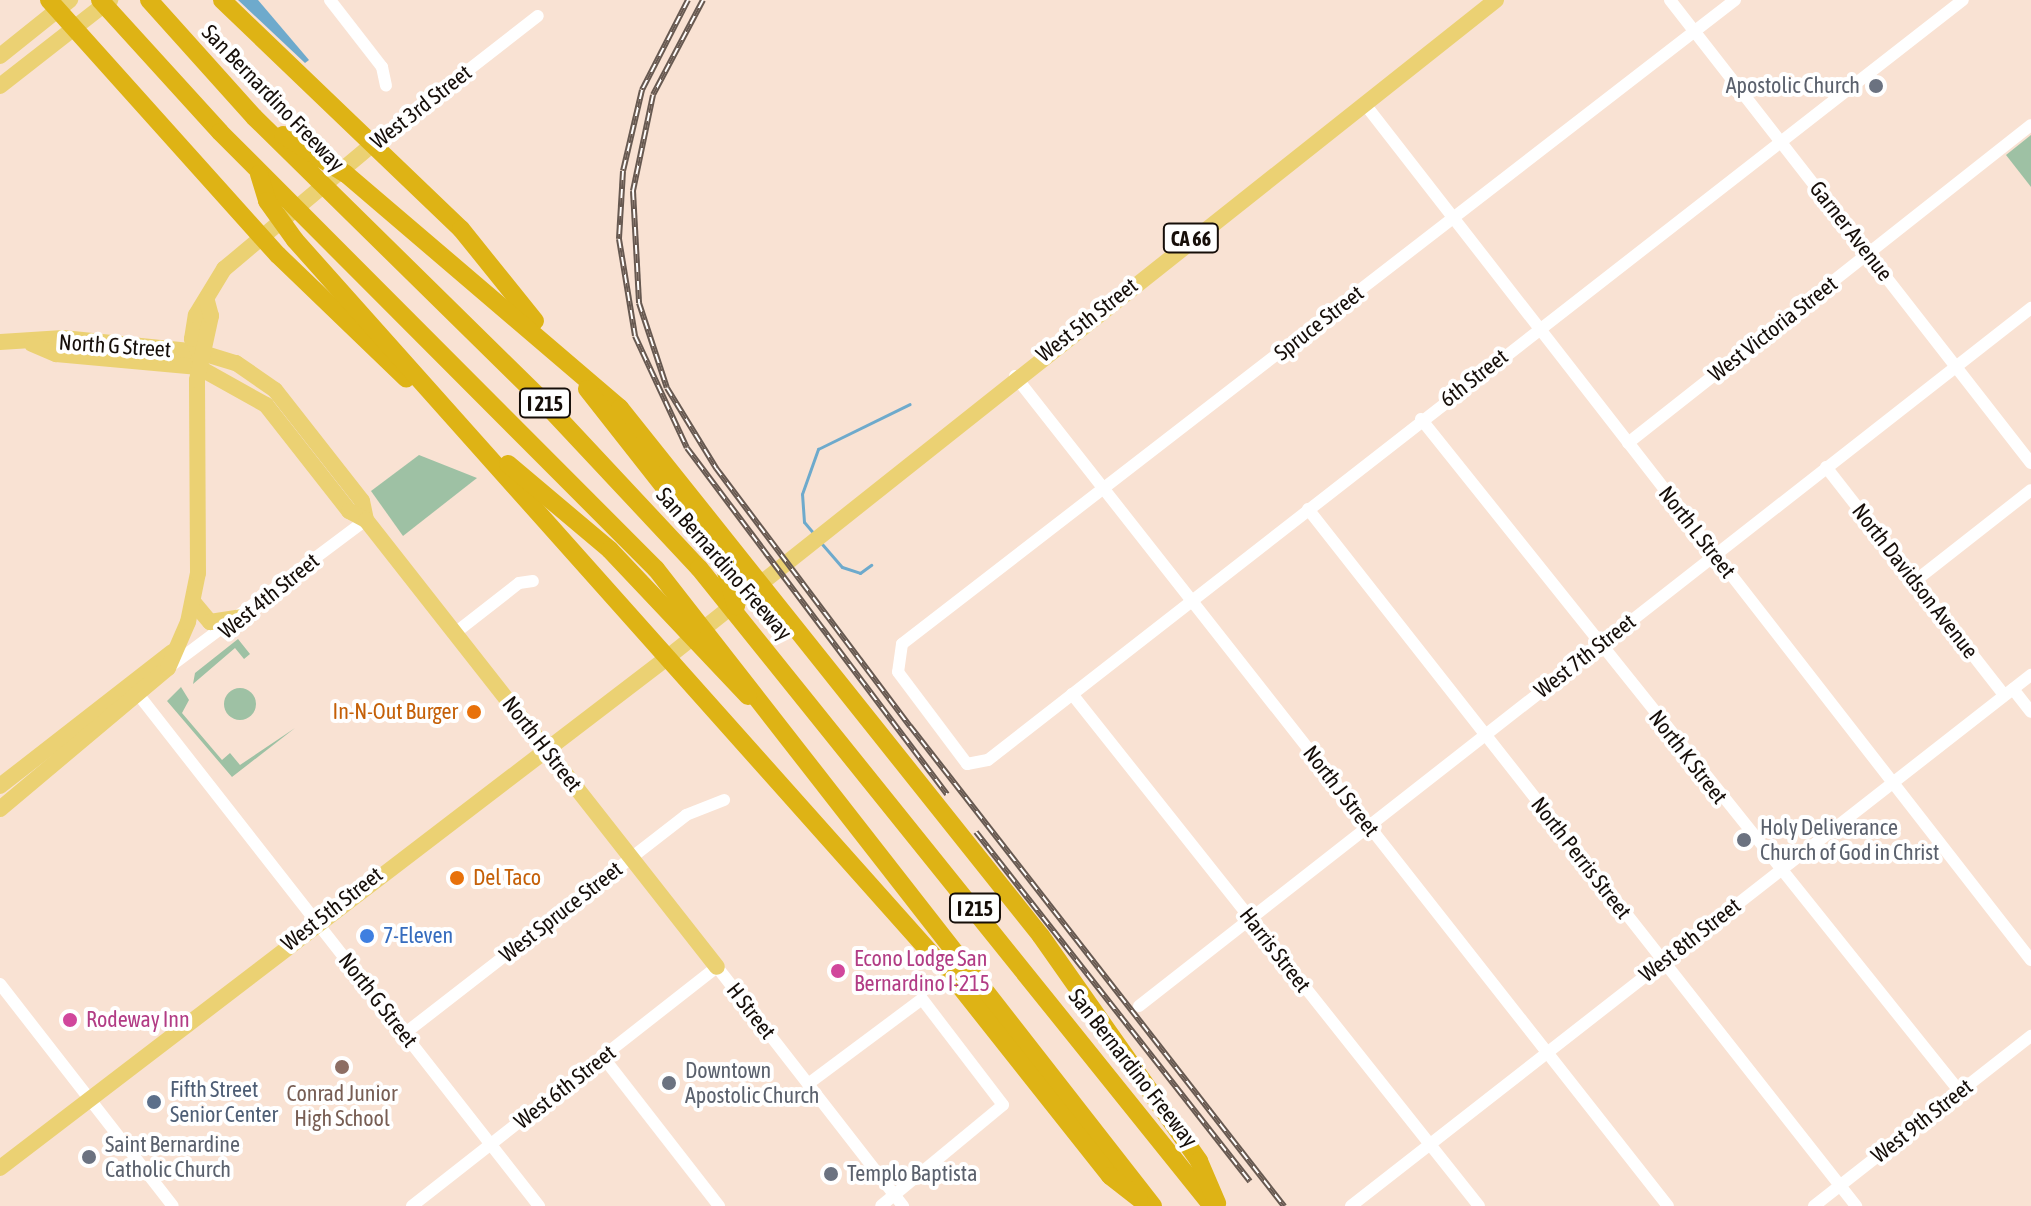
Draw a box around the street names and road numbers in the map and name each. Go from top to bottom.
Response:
street label: San Bernardino Freeway [196,19,350,177]
street label: West 3rd Street [365,59,477,155]
street label: Garner Avenue [1804,176,1898,286]
road number: CA 66 [1161,222,1221,254]
street label: West Victoria Street [1703,271,1843,387]
street label: West 5th Street [1031,272,1143,368]
street label: Spruce Street [1269,280,1369,366]
street label: North G Street [58,329,172,363]
street label: 6th Street [1435,343,1513,413]
road number: I 215 [517,387,573,419]
street label: North L Street [1653,481,1741,583]
street label: San Bernardino Freeway [650,482,798,646]
street label: North Davidson Avenue [1846,498,1984,664]
street label: West 4th Street [214,548,324,644]
street label: West 7th Street [1529,608,1641,704]
street label: North H Street [497,691,587,797]
street label: North K Street [1643,705,1733,809]
street label: North J Street [1297,740,1385,842]
street label: North Perris Street [1525,792,1637,924]
street label: West Spruce Street [494,856,628,968]
street label: West 5th Street [276,861,388,957]
road number: I 215 [947,892,1003,924]
street label: West 8th Street [1634,892,1746,988]
street label: Harris Street [1234,902,1316,998]
street label: North G Street [333,948,423,1052]
street label: H Street [721,978,781,1044]
street label: San Bernardino Freeway [1063,984,1203,1152]
street label: West 6th Street [509,1039,621,1135]
street label: West 9th Street [1866,1073,1978,1169]

